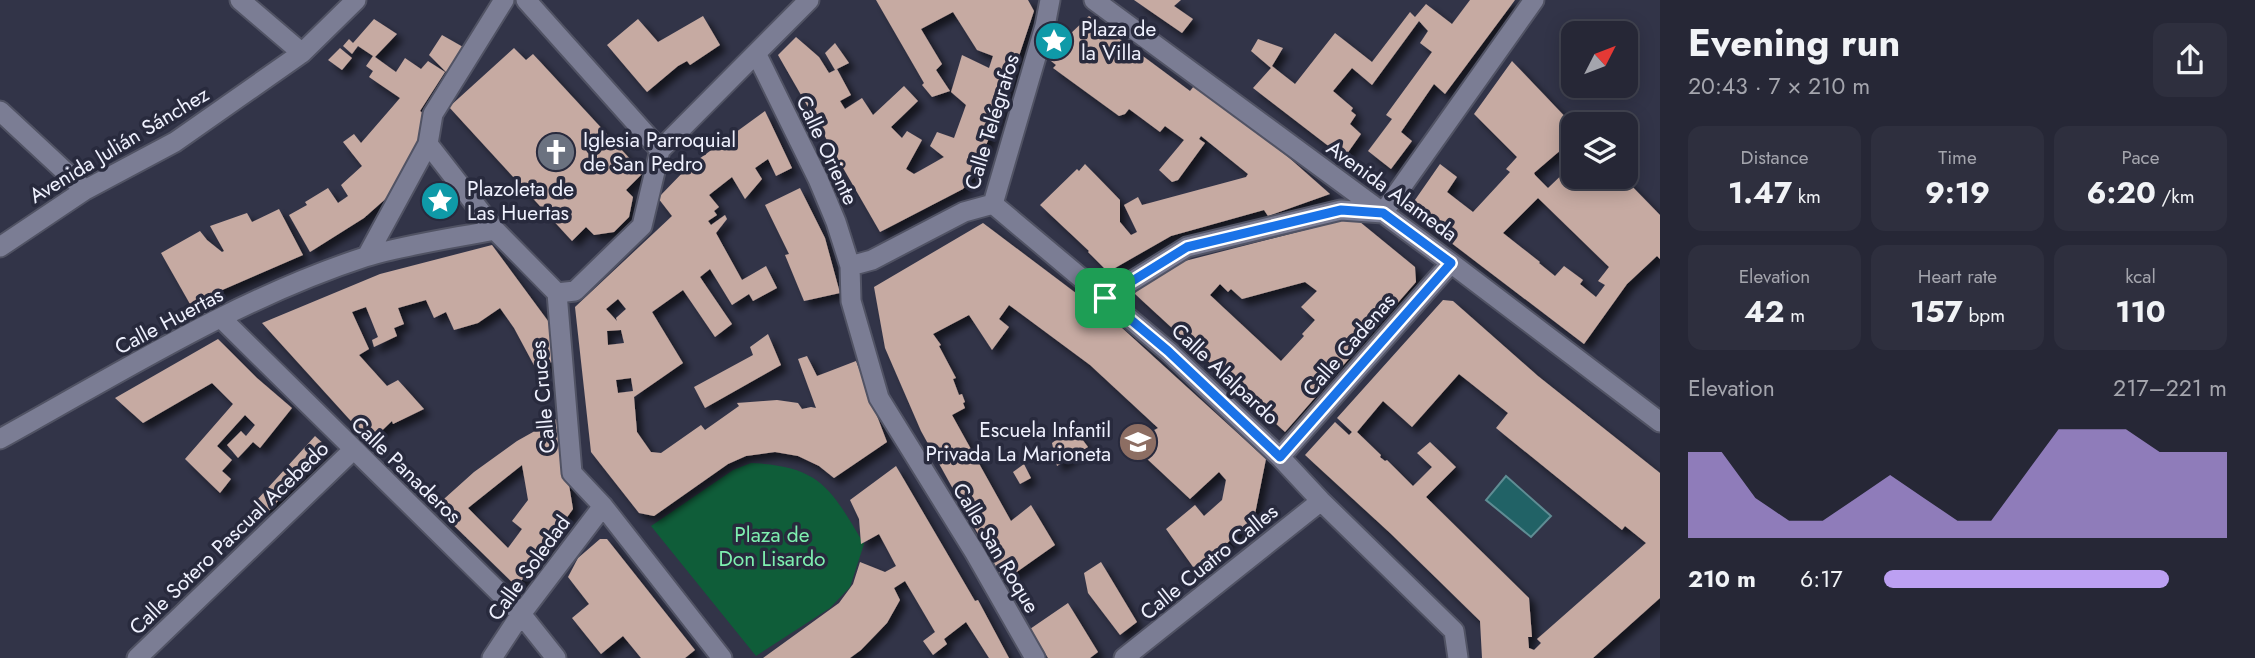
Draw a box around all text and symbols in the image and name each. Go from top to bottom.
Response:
place label: Plaza de la Villa [1081,14,1156,68]
text: Evening run [1688,15,1900,70]
place icon: Plaza de la Villa [1033,20,1075,62]
north arrow [1561,21,1638,98]
map controls [1561,21,1638,189]
button: share [2153,23,2227,97]
street label: Calle Telégrafos [957,50,1027,194]
text: 20:43 · 7 × 210 m [1688,69,1870,103]
street label: Avenida Julián Sánchez [23,79,215,211]
street label: Calle Oriente [788,90,866,210]
button: layers [1561,112,1638,189]
place label: Iglesia Parroquial de San Pedro [583,125,736,179]
church icon: Iglesia Parroquial de San Pedro [535,131,577,173]
street label: Avenida Alameda [1320,133,1464,249]
text: Distance [1740,144,1809,171]
text: Time [1938,144,1977,171]
text: Pace [2122,144,2159,171]
text: 1.47 [1728,171,1792,214]
text: 9:19 [1925,171,1990,214]
text: 6:20 [2087,171,2156,214]
place label: Plazoleta de Las Huertas [467,174,574,228]
place icon: Plazoleta de Las Huertas [419,180,461,222]
text: km [1792,183,1821,210]
text: /km [2156,183,2194,210]
text: Elevation [1739,263,1810,290]
text: Heart rate [1918,263,1997,290]
text: kcal [2125,263,2156,290]
pin [1075,268,1135,328]
icon: arrive [1086,279,1124,317]
street label: Calle Huertas [109,280,229,362]
street label: Calle Cadenas [1296,287,1402,403]
text: 42 [1744,290,1785,333]
text: 157 [1910,290,1963,333]
text: 110 [2115,290,2166,333]
text: m [1785,302,1805,329]
text: bpm [1963,302,2005,329]
street label: Calle Alalpardo [1164,316,1286,432]
street label: Calle Cruces [523,339,563,455]
text: Elevation [1688,371,1775,405]
text: 217–221 m [2113,371,2227,405]
street label: Calle Panaderos [344,410,468,530]
place label: Escuela Infantil Privada La Marioneta [925,415,1111,469]
school or university icon: Escuela Infantil Privada La Marioneta [1117,421,1159,463]
street label: Calle Sotero Pascual Acebedo [122,434,336,642]
street label: Calle San Roque [945,477,1047,619]
street label: Calle Cuatro Calles [1134,497,1284,627]
street label: Calle Soledad [480,509,578,627]
park label: Plaza de Don Lisardo [718,520,826,574]
text: 210 m [1688,562,1756,596]
text: 6:17 [1800,562,1843,596]

